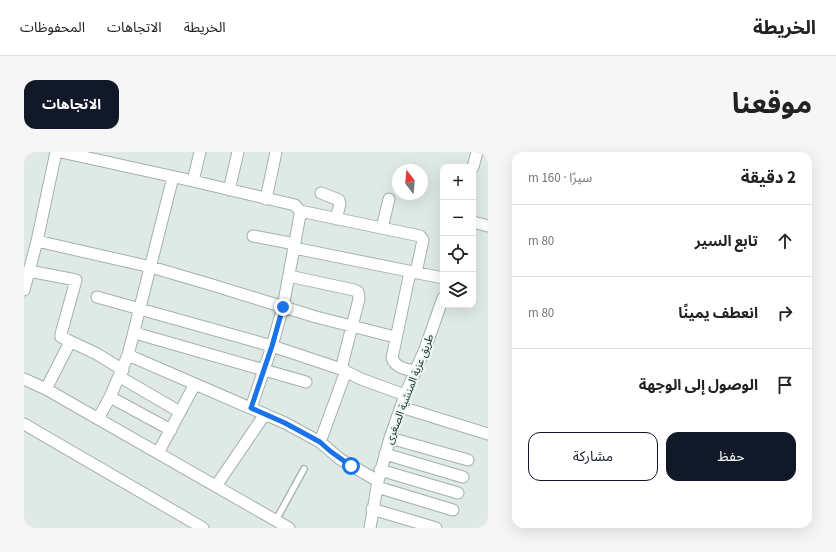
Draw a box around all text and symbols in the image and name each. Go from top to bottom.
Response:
text: الخريطة [753,15,816,42]
text: المحفوظات [20,18,85,38]
text: الاتجاهات [107,18,162,38]
text: الخريطة [184,18,226,38]
button: الاتجاهات [24,80,119,129]
text: موقعنا [732,84,812,124]
north arrow [392,164,428,200]
map controls [440,164,476,308]
button: + [440,164,476,200]
text: 2 دقيقة [741,166,796,190]
text: سيرًا · 160 m [528,169,592,187]
button: − [440,200,476,236]
icon: ahead [774,230,796,252]
text: تابع السير [695,231,758,252]
text: 80 m [528,232,554,250]
button: locate [440,236,476,272]
button: layers [440,272,476,308]
route end [274,298,292,316]
icon: right [774,302,796,324]
text: انعطف يمينًا [678,303,758,324]
text: 80 m [528,304,554,322]
street label: طريق عزبة المنشية الصغرى [382,332,437,446]
icon: arrive [774,374,796,396]
text: الوصول إلى الوجهة [639,375,758,396]
button: مشاركة [528,432,658,481]
button: حفظ [666,432,796,481]
route start [342,457,360,475]

